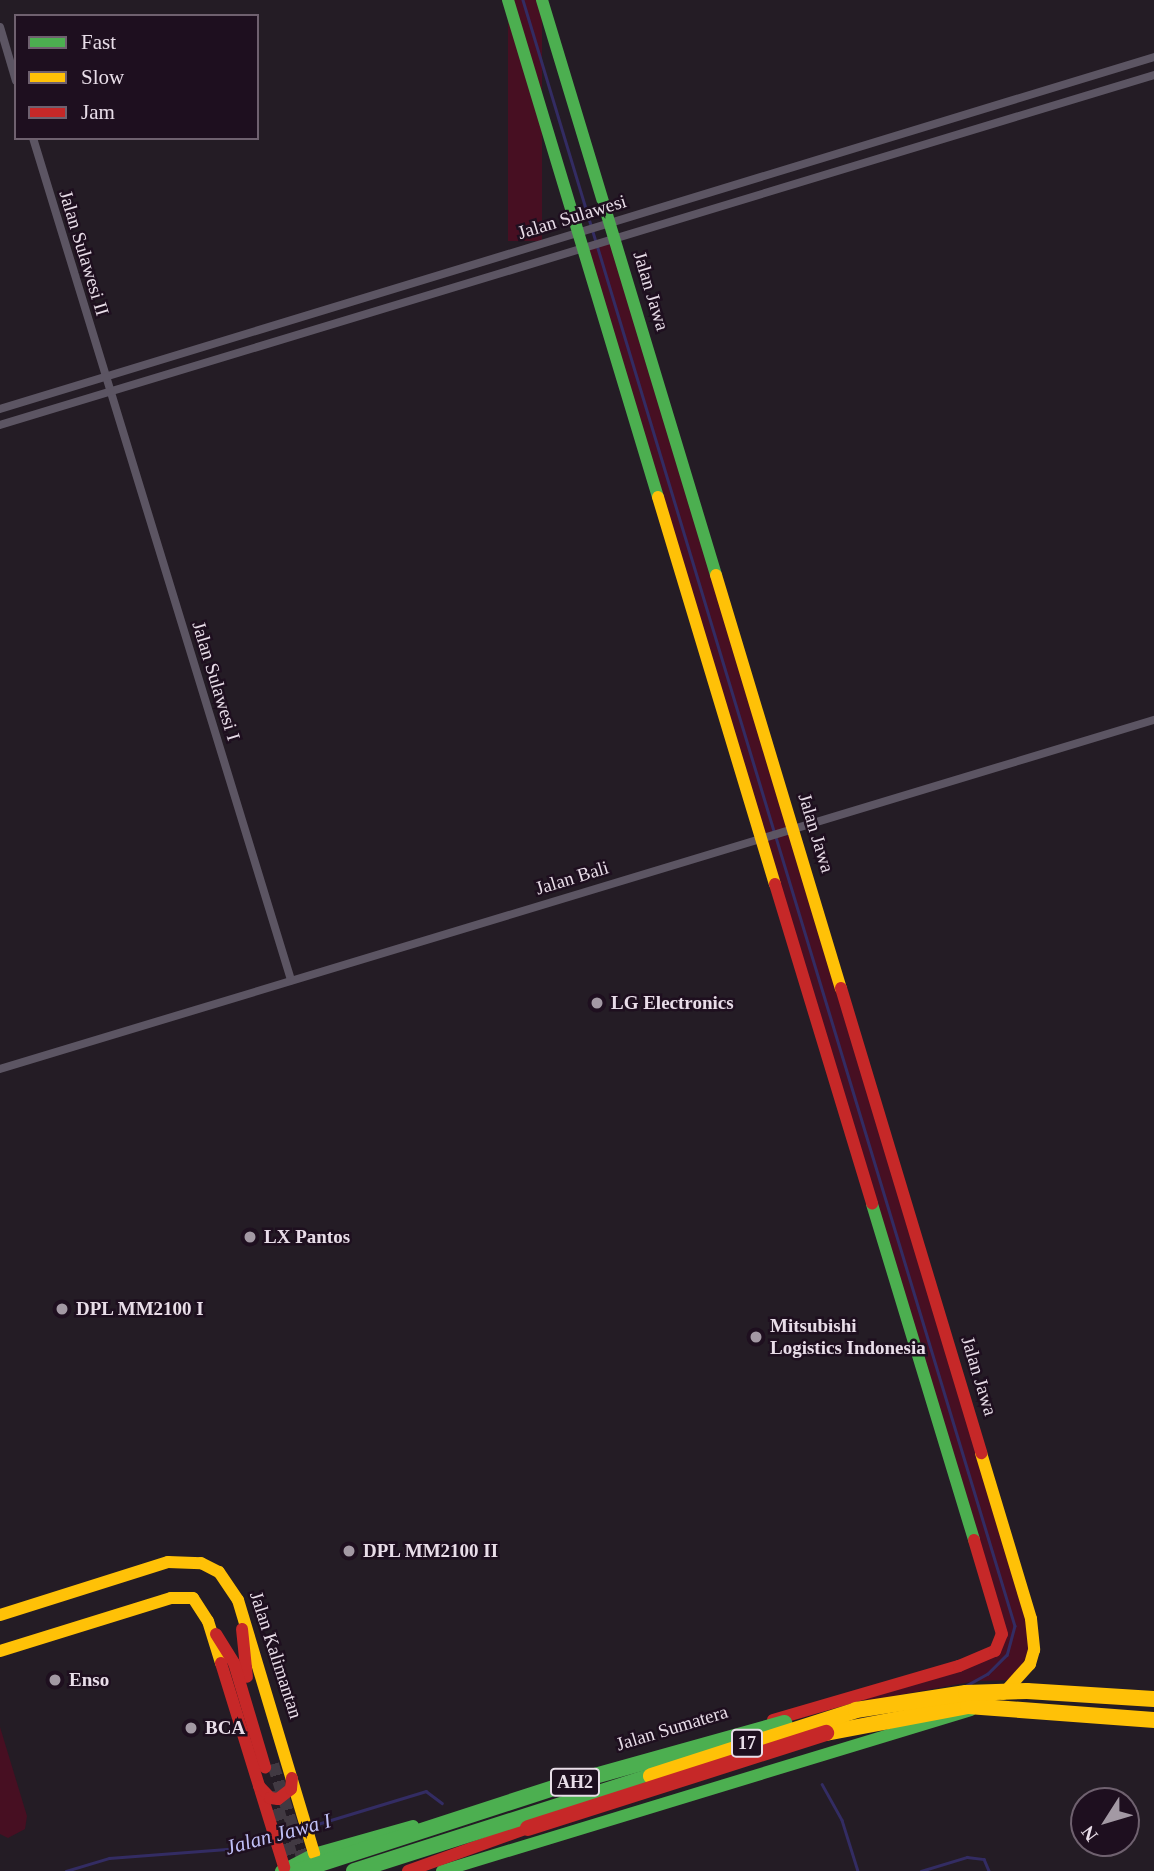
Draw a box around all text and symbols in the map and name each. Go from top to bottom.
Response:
legend [14,14,259,140]
text: Fast [81,30,116,54]
text: Slow [81,65,124,89]
text: Jam [81,100,115,124]
street label: Jalan Sulawesi II [54,188,114,318]
street label: Jalan Sulawesi [515,190,629,244]
street label: Jalan Jawa [628,249,674,333]
street label: Jalan Sulawesi I [187,619,245,743]
street label: Jalan Jawa [793,791,839,875]
street label: Jalan Bali [533,856,611,900]
place label: LG Electronics [611,992,734,1014]
marker: LG Electronics [589,995,605,1011]
place label: LX Pantos [264,1226,350,1248]
marker: LX Pantos [242,1229,258,1245]
place label: DPL MM2100 I [76,1298,205,1320]
marker: DPL MM2100 I [54,1301,70,1317]
place label: Mitsubishi Logistics Indonesia [770,1315,926,1359]
marker: Mitsubishi Logistics Indonesia [748,1329,764,1345]
street label: Jalan Jawa [956,1334,1002,1418]
place label: DPL MM2100 II [363,1540,499,1562]
marker: DPL MM2100 II [341,1543,357,1559]
street label: Jalan Kalimantan [245,1589,307,1721]
place label: Enso [69,1669,109,1691]
marker: Enso [47,1672,63,1688]
street label: Jalan Sumatera [613,1700,731,1756]
place label: BCA [205,1717,245,1739]
marker: BCA [183,1720,199,1736]
road number: 17 [730,1728,764,1758]
road number: AH2 [549,1768,601,1797]
north arrow [1070,1787,1140,1857]
water label: Jalan Jawa I [222,1808,334,1860]
text: N [1077,1822,1102,1846]

